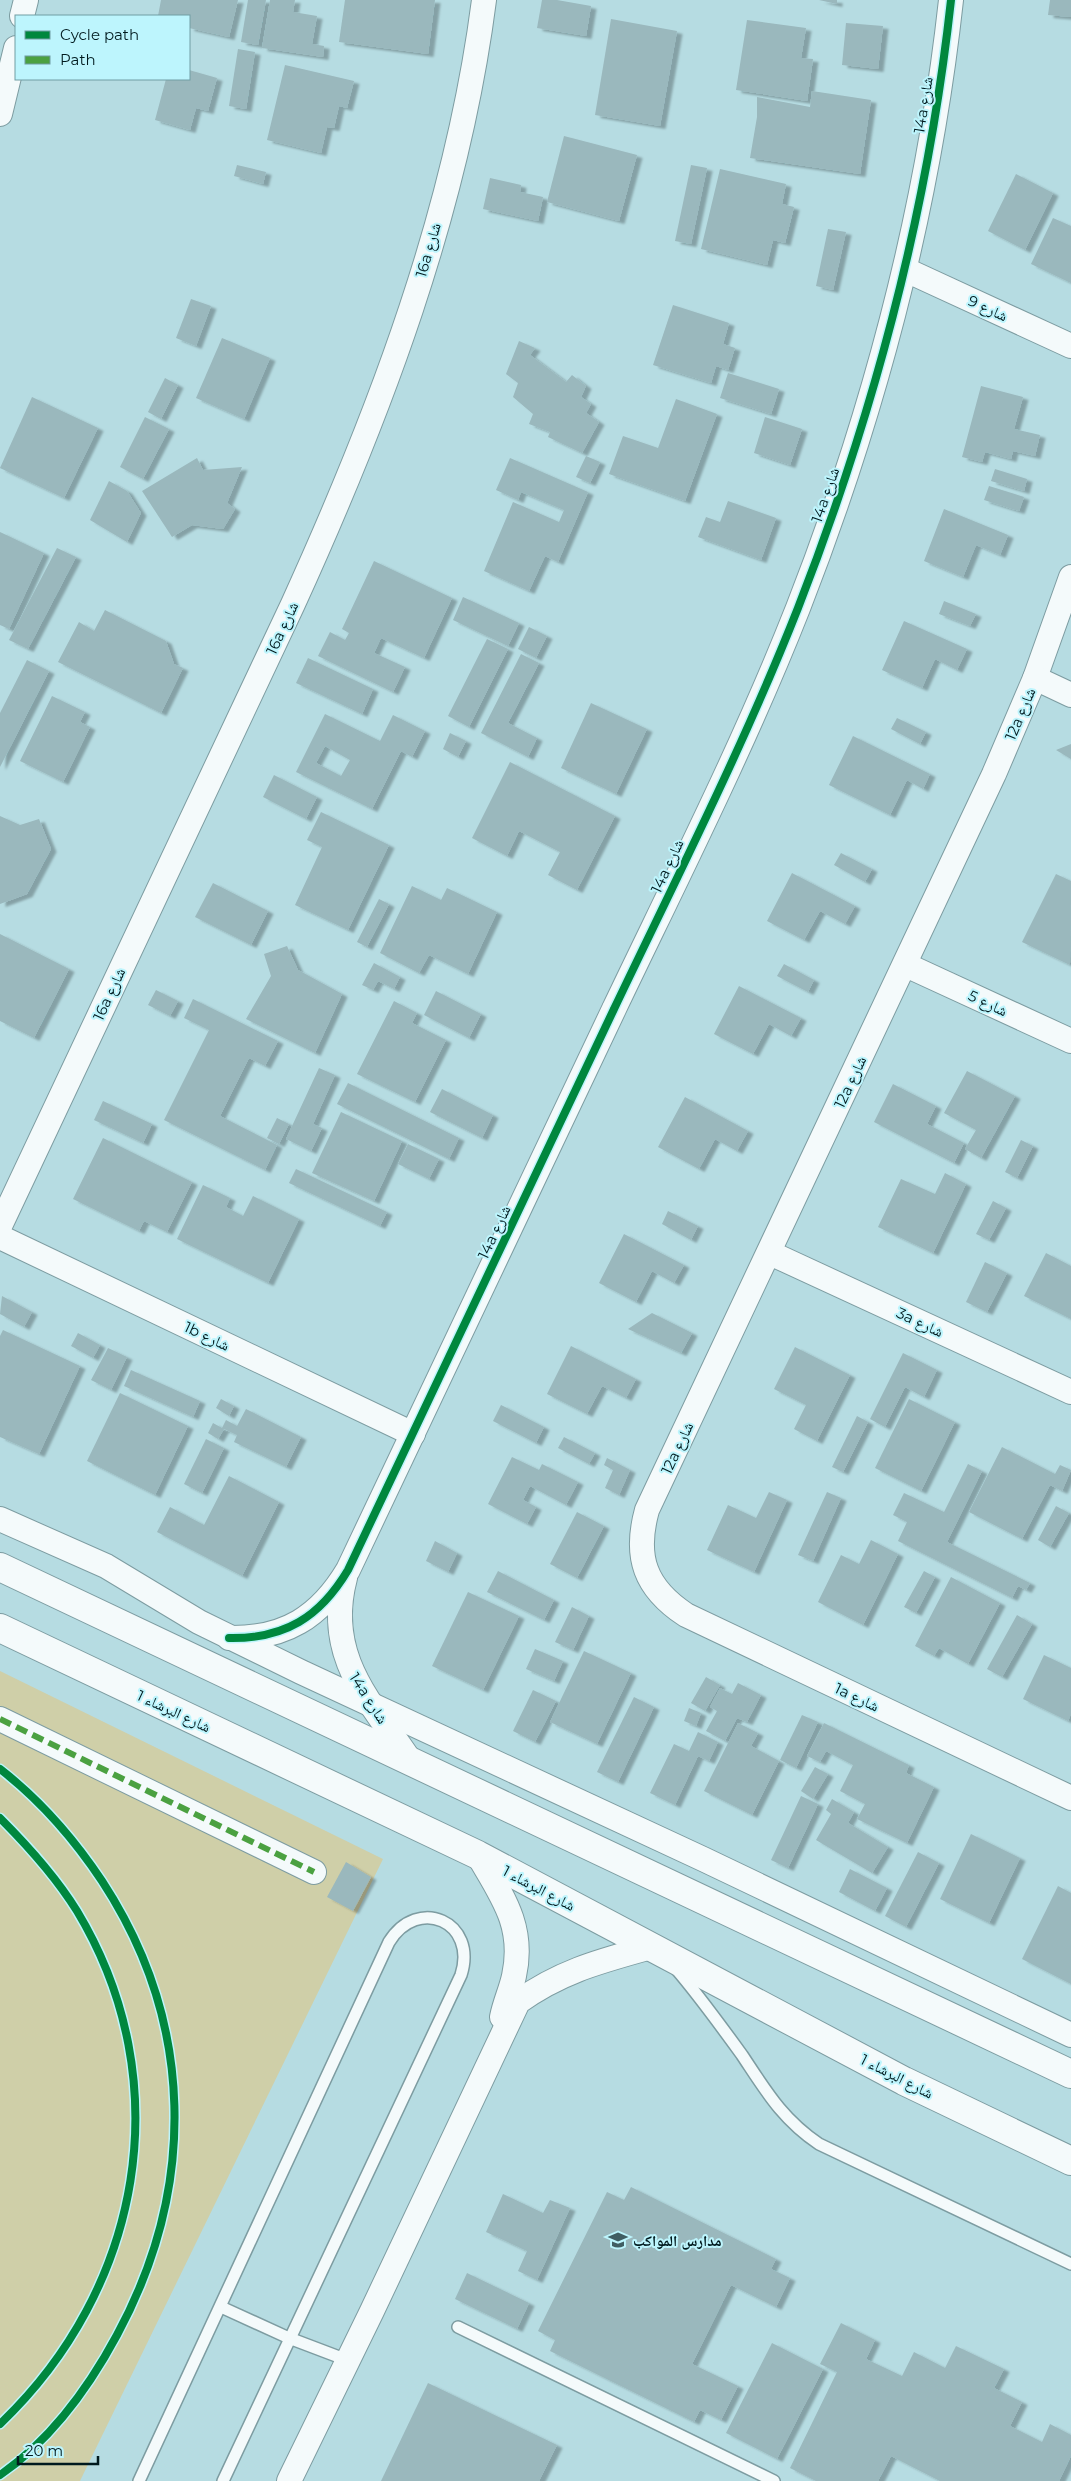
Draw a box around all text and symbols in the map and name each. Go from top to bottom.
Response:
legend [15,15,190,80]
text: Cycle path [60,25,139,44]
text: Path [60,50,96,69]
street label: 14a شارع [909,75,938,135]
street label: 16a شارع [411,220,446,280]
street label: شارع 9 [965,291,1011,326]
street label: 14a شارع [807,465,844,525]
street label: 16a شارع [262,599,303,658]
street label: 12a شارع [1000,685,1041,744]
street label: 14a شارع [646,836,689,896]
street label: 16a شارع [89,965,130,1024]
street label: شارع 5 [965,986,1011,1021]
street label: 12a شارع [830,1053,871,1111]
street label: 14a شارع [473,1202,516,1262]
street label: 3a شارع [893,1303,947,1342]
street label: 1b شارع [181,1317,233,1356]
street label: 12a شارع [657,1419,698,1477]
street label: 14a شارع [345,1669,393,1728]
street label: 1a شارع [831,1679,882,1716]
street label: شارع البرشاء 1 [134,1686,214,1737]
street label: شارع البرشاء 1 [499,1861,579,1916]
street label: شارع البرشاء 1 [857,2050,937,2103]
school or university icon: مدارس المواكب [607,2229,629,2251]
place label: مدارس المواكب [633,2231,722,2250]
scale bar [18,2434,98,2466]
text: 20 m [25,2441,63,2460]

